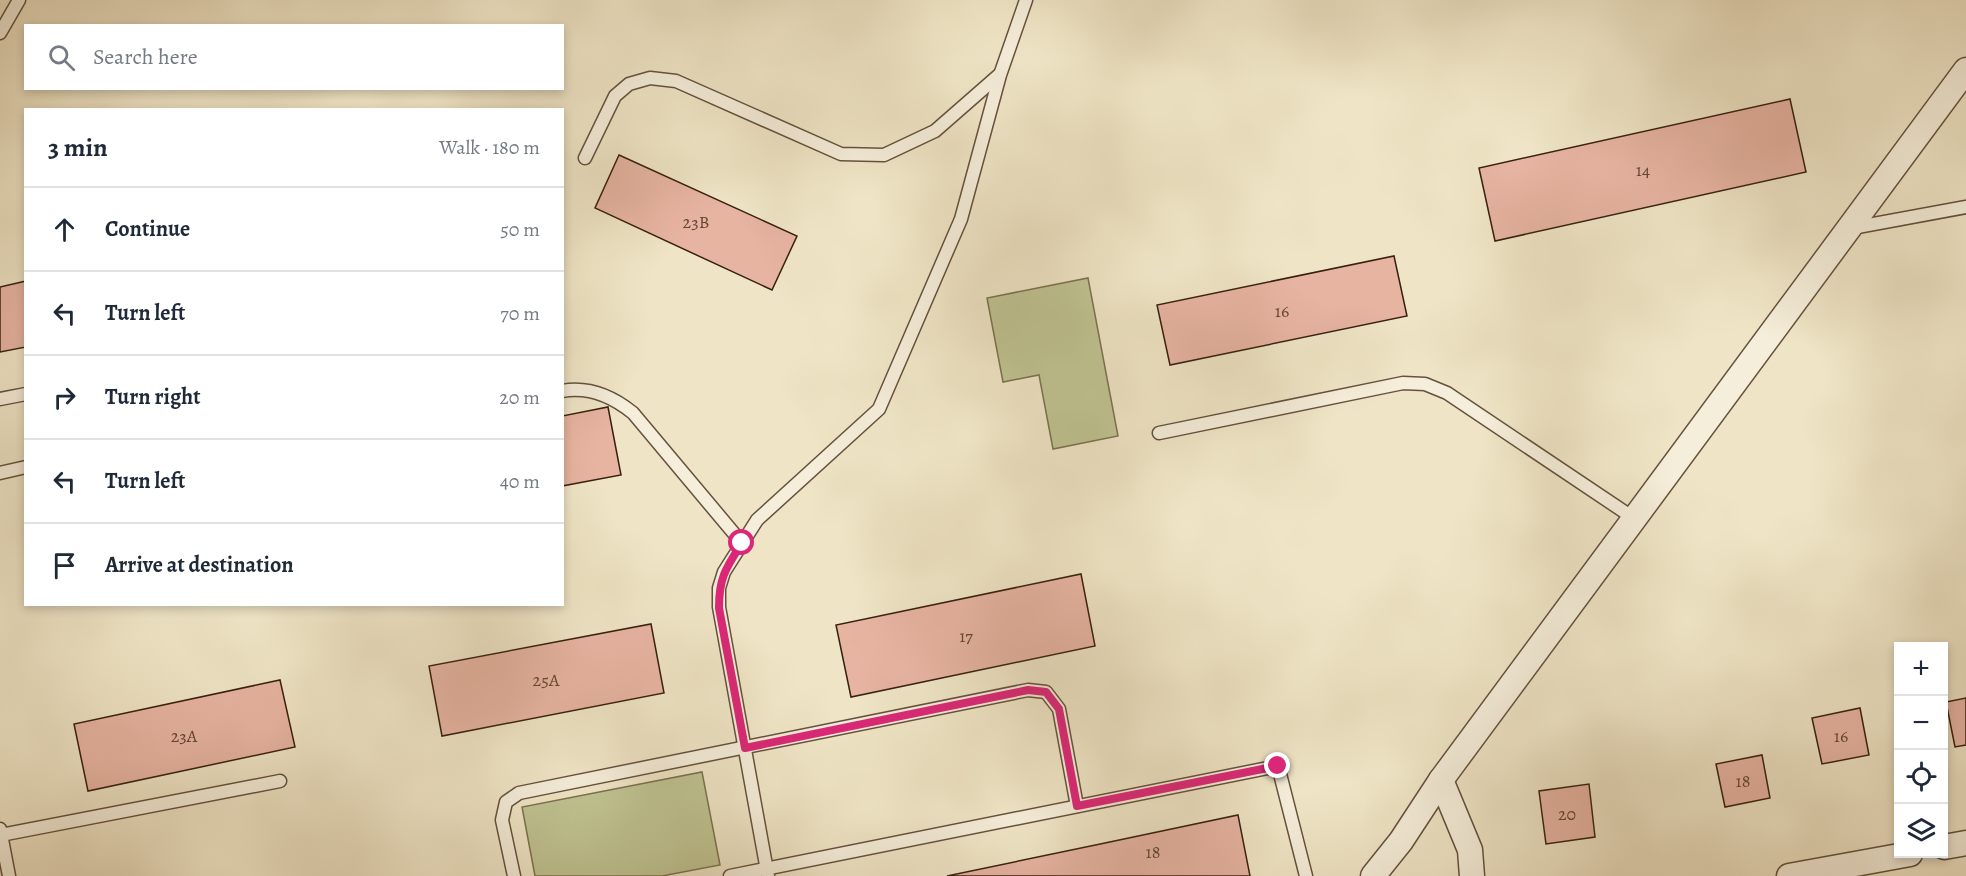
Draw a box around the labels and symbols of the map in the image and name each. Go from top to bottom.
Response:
house number: 14 [1636,158,1650,182]
house number: 23В [683,210,709,234]
house number: 16 [1275,299,1289,323]
route start [728,529,754,555]
house number: 17 [959,624,973,648]
house number: 25А [533,668,560,692]
house number: 23А [171,724,198,748]
house number: 16 [1834,724,1848,748]
route end [1264,752,1290,778]
house number: 18 [1736,769,1750,793]
house number: 20 [1558,802,1576,826]
house number: 18 [1146,840,1160,864]

